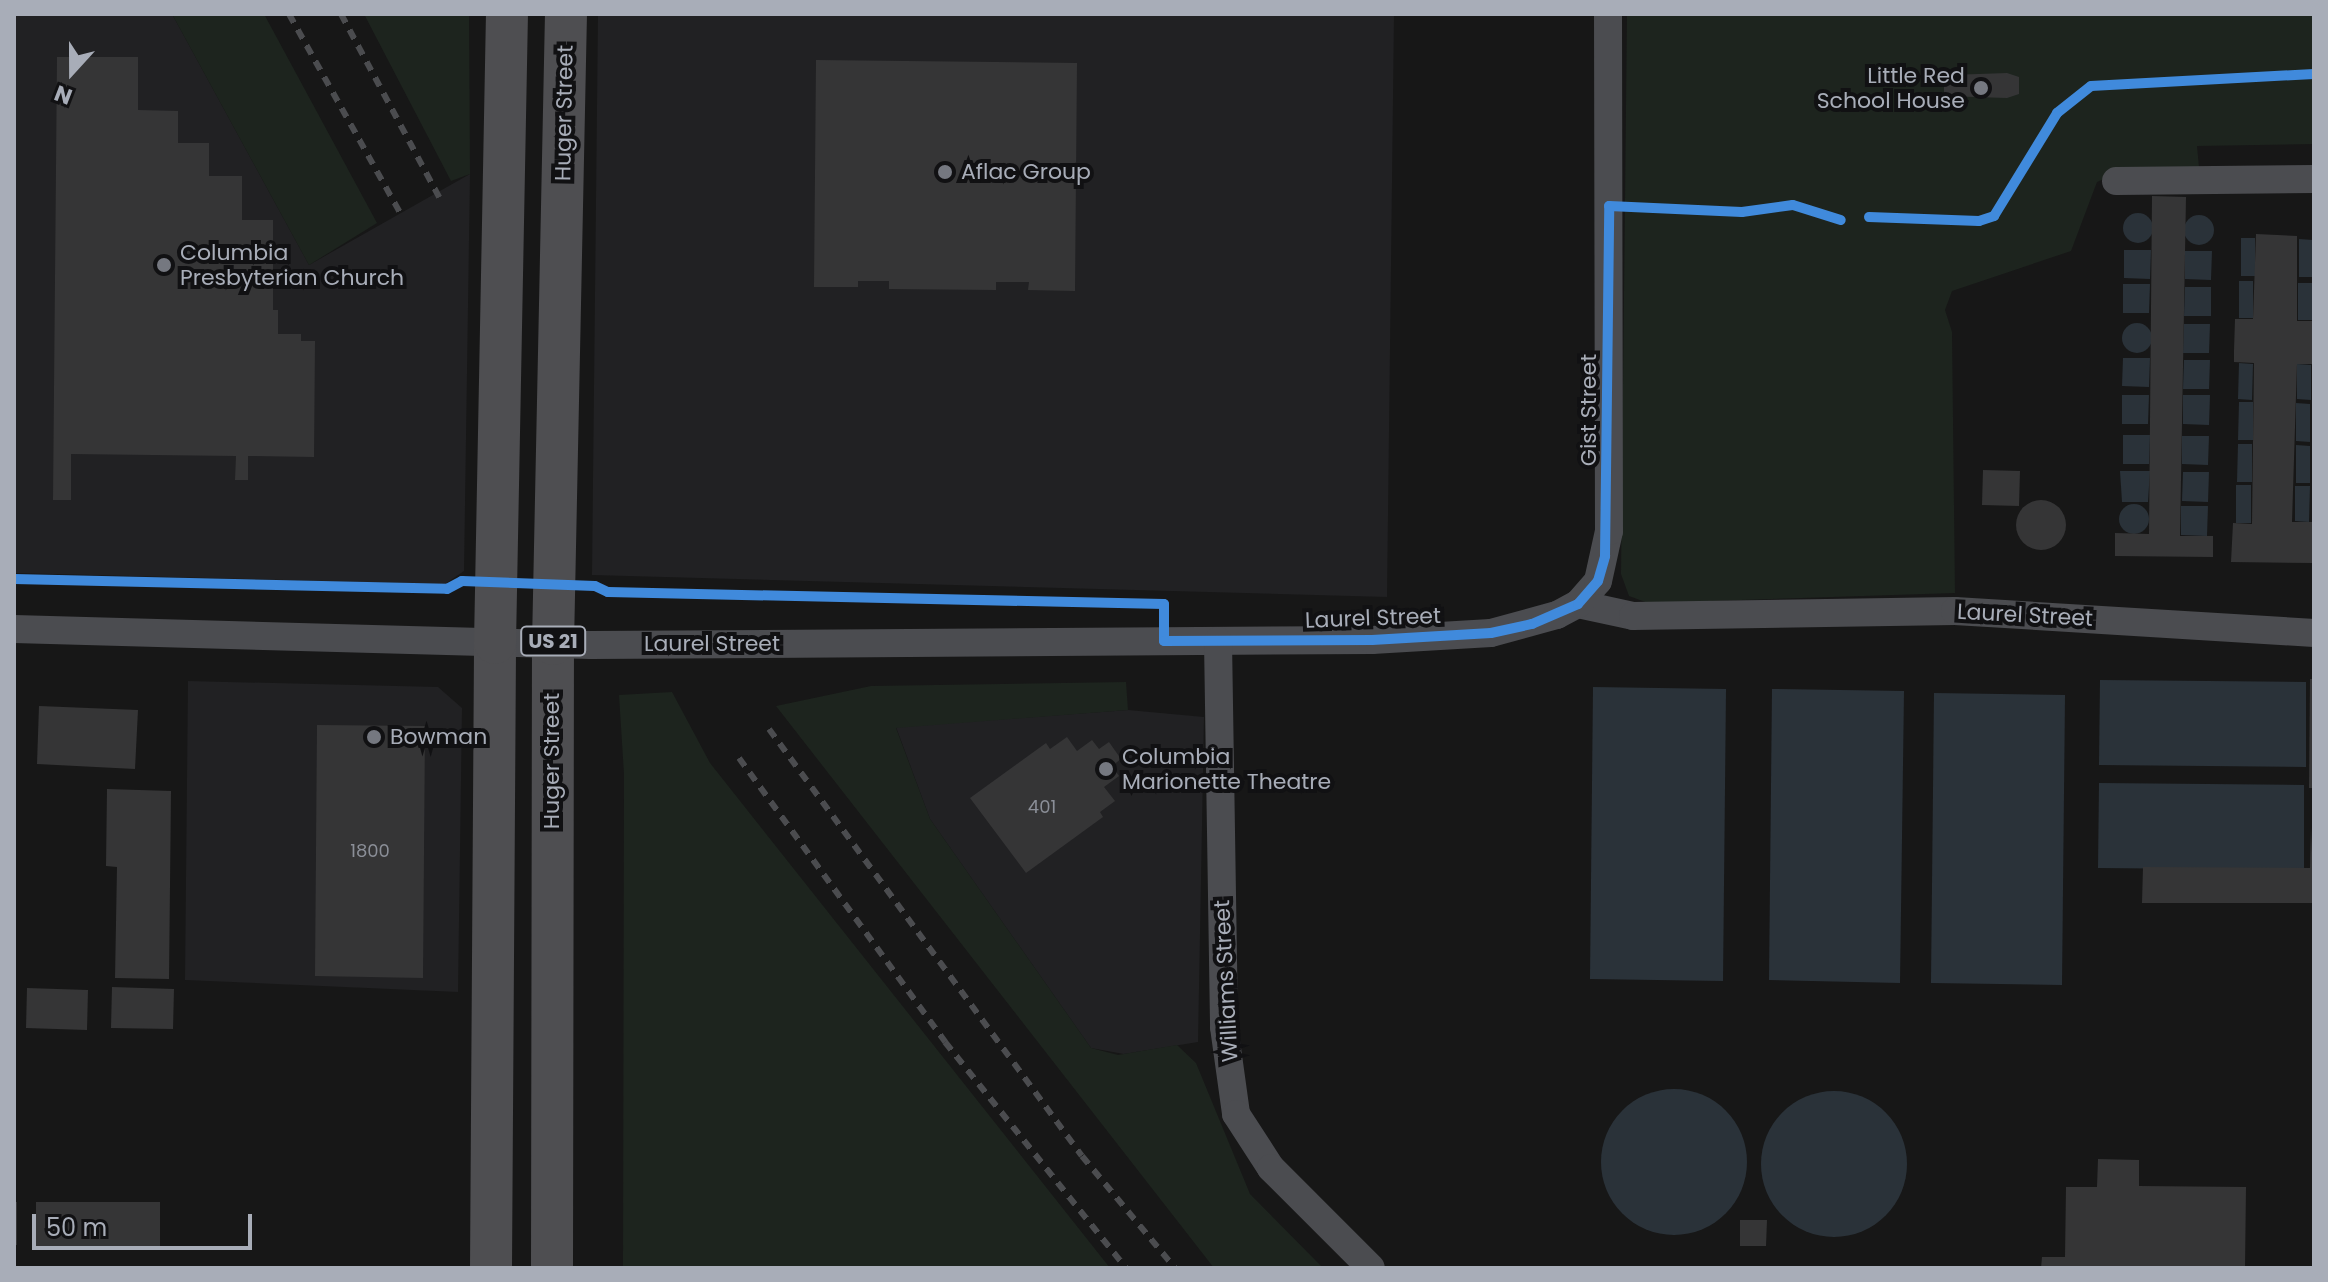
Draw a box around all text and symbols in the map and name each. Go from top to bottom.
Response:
north arrow [32,32,112,112]
street label: Huger Street [550,45,578,181]
place label: Little Red School House [1817,62,1965,114]
text: N [50,77,77,112]
marker: Little Red School House [1972,79,1990,97]
place label: Aflac Group [961,159,1091,185]
marker: Aflac Group [936,163,954,181]
place label: Columbia Presbyterian Church [180,239,404,290]
marker: Columbia Presbyterian Church [155,256,173,274]
street label: Gist Street [1576,354,1602,466]
street label: Laurel Street [1956,598,2094,632]
street label: Laurel Street [1305,602,1441,634]
road number: US 21 [519,625,587,657]
street label: Laurel Street [644,631,780,657]
street label: Huger Street [539,693,565,829]
place label: Bowman [390,724,487,750]
marker: Bowman [365,728,383,746]
place label: Columbia Marionette Theatre [1122,743,1331,794]
marker: Columbia Marionette Theatre [1097,760,1115,778]
house number: 401 [1028,796,1056,818]
house number: 1800 [350,840,390,862]
street label: Williams Street [1209,899,1243,1063]
scale bar [36,1198,256,1248]
text: 50 m [46,1211,107,1244]

